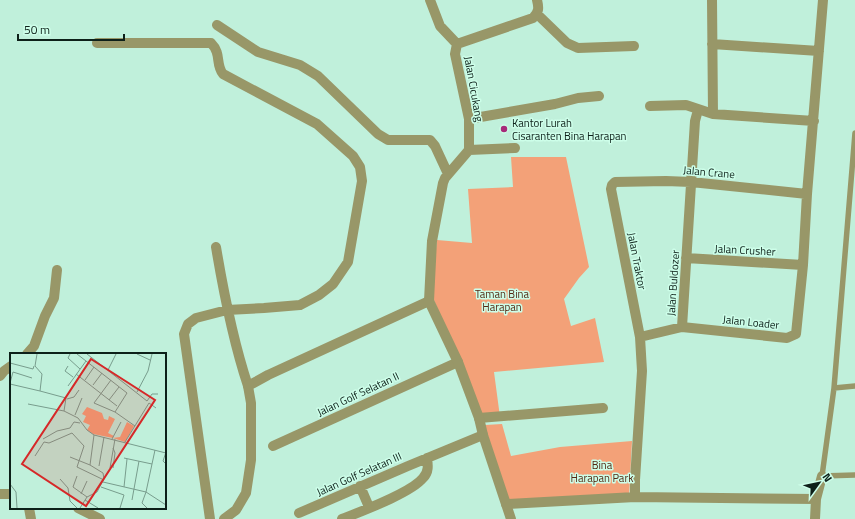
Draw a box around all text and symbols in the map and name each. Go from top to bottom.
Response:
scale bar [18,16,124,42]
text: 50 m [24,20,50,39]
street label: Jalan Cicukang [460,55,488,123]
place label: Kantor Lurah Cisaranten Bina Harapan [512,115,627,144]
marker: Kantor Lurah Cisaranten Bina Harapan [499,124,509,134]
street label: Jalan Crane [683,162,736,182]
street label: Jalan Traktor [624,231,650,291]
street label: Jalan Crusher [714,240,776,260]
street label: Jalan Buldozer [663,249,683,317]
park label: Taman Bina Harapan [475,286,529,315]
street label: Jalan Loader [722,311,780,333]
inset map [10,353,166,509]
street label: Jalan Golf Selatan II [314,368,402,420]
street label: Jalan Golf Selatan III [314,448,404,500]
park label: Bina Harapan Park [571,457,634,486]
north arrow [799,463,839,503]
text: N [819,470,836,485]

